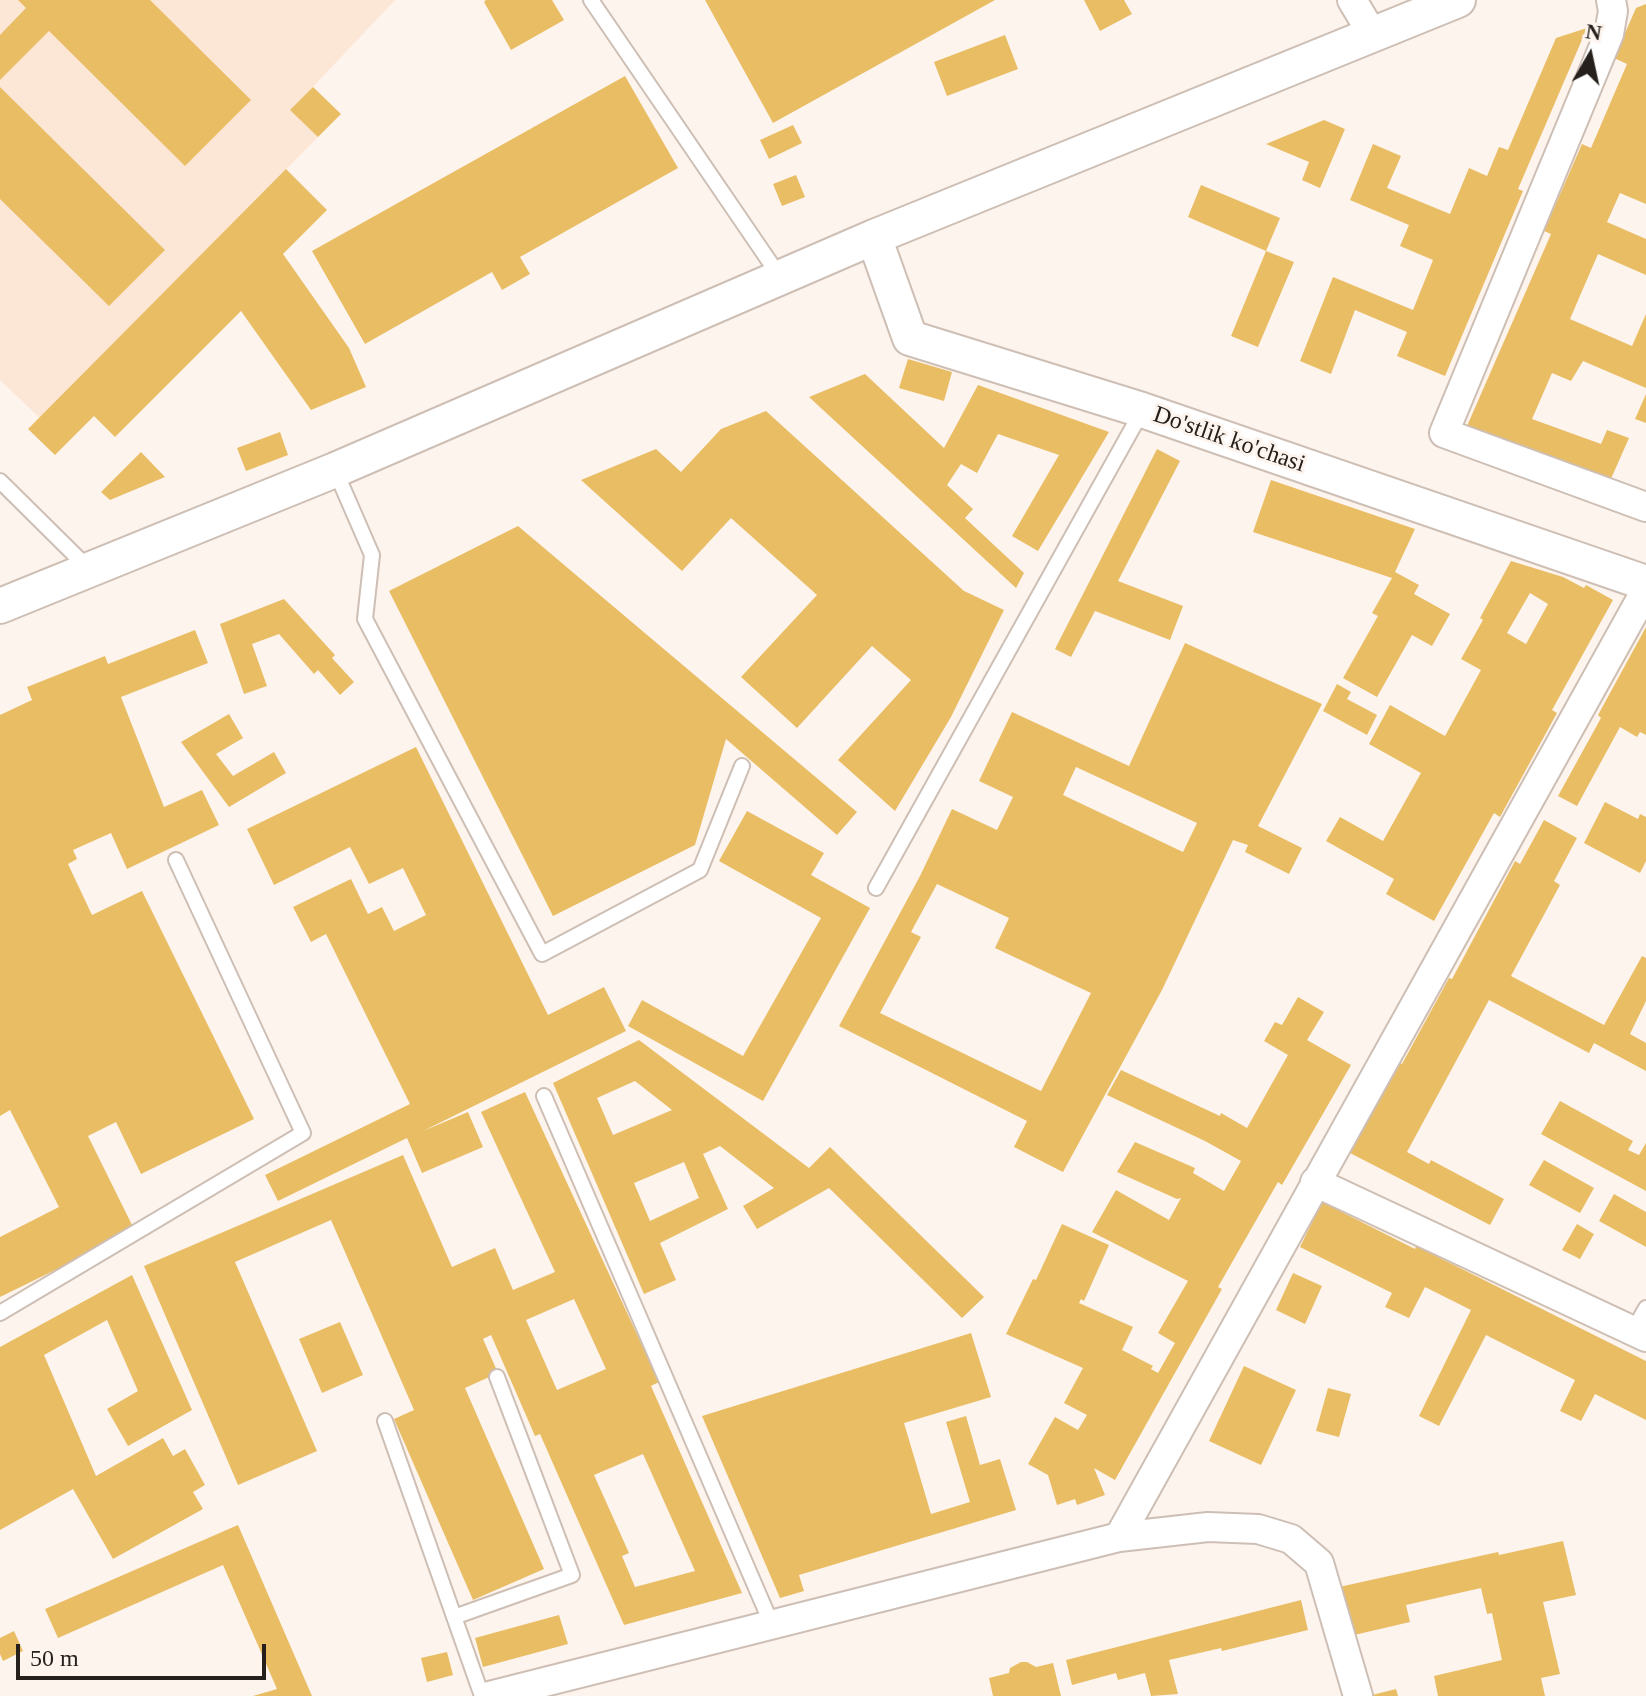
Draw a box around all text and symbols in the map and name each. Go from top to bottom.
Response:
north arrow [1550,16,1630,96]
text: N [1584,18,1604,45]
street label: Do'stlik ko'chasi [1149,401,1309,479]
scale bar [20,1628,270,1678]
text: 50 m [30,1645,79,1671]

